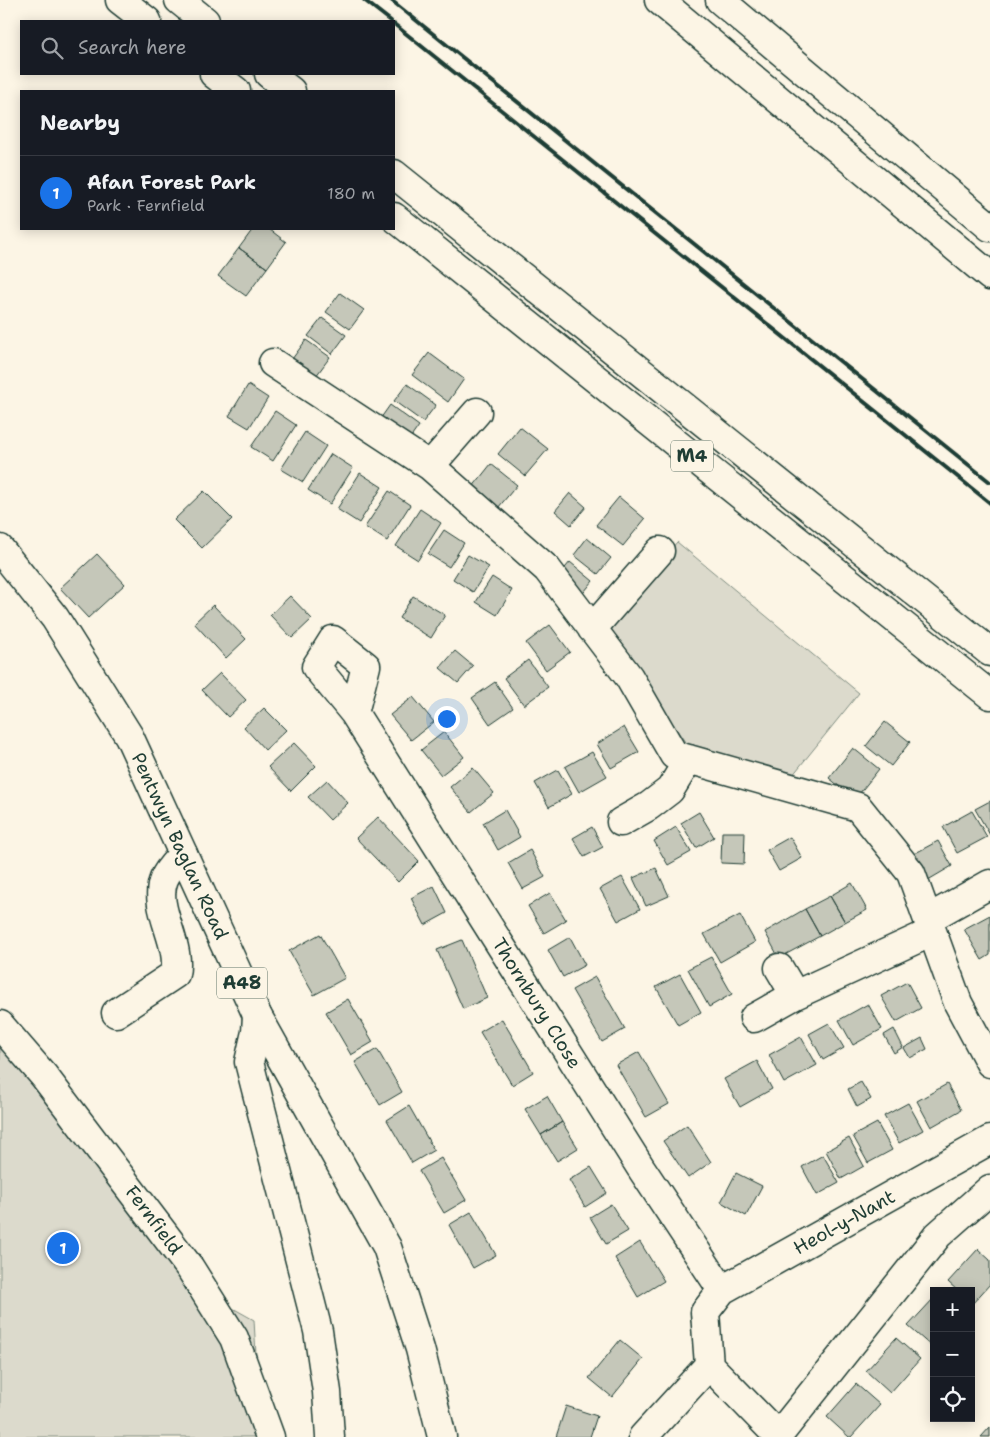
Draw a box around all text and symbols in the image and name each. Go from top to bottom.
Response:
search box [20,20,395,75]
icon: search [38,34,66,62]
text: Search here [78,35,187,60]
text: Nearby [40,109,120,137]
text: Afan Forest Park [87,170,256,195]
text: 1 [52,183,60,204]
text: 180 m [327,183,375,204]
text: Park · Fernfield [87,195,205,216]
road number: M4 [671,441,713,472]
your location [434,706,460,732]
street label: Pentwyn Baglan Road [126,749,234,943]
street label: Thornbury Close [487,933,587,1073]
road number: A48 [217,968,267,998]
street label: Fernfield [120,1180,188,1260]
street label: Heol-y-Nant [789,1184,899,1260]
pin: 1 [47,1229,79,1267]
map controls [930,1287,975,1422]
button: + [930,1287,975,1332]
button: − [930,1332,975,1377]
button: locate [930,1377,975,1422]

